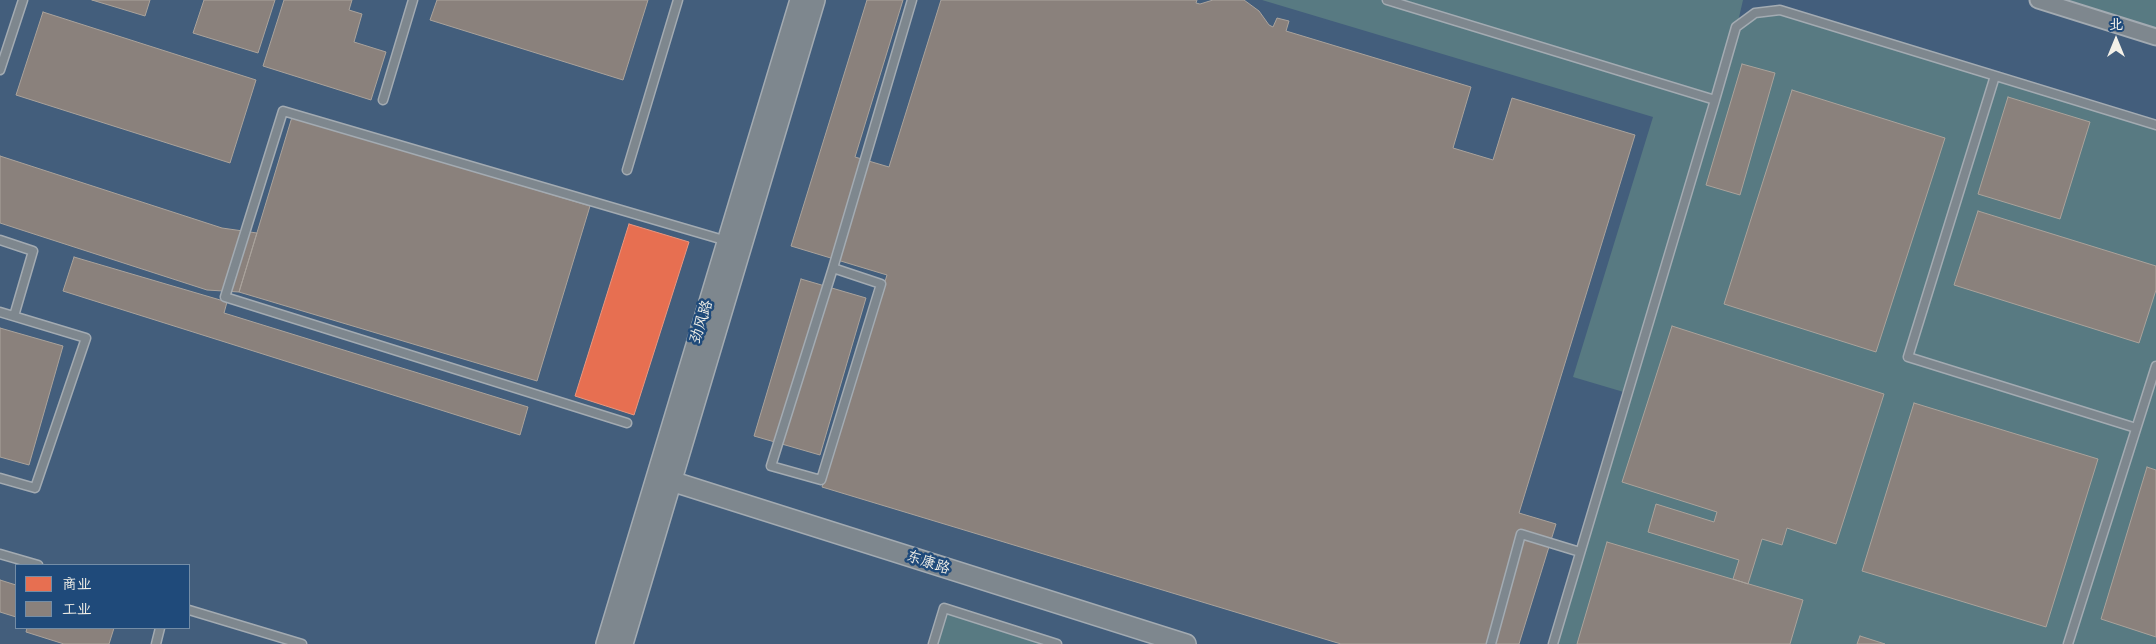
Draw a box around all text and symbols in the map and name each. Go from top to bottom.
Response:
text: 北 [2109,12,2123,37]
north arrow [2091,15,2141,65]
street label: 劲风路 [687,298,717,346]
street label: 东康路 [904,547,952,579]
legend [15,564,190,629]
text: 商业 [62,571,92,597]
text: 工业 [62,596,92,622]

